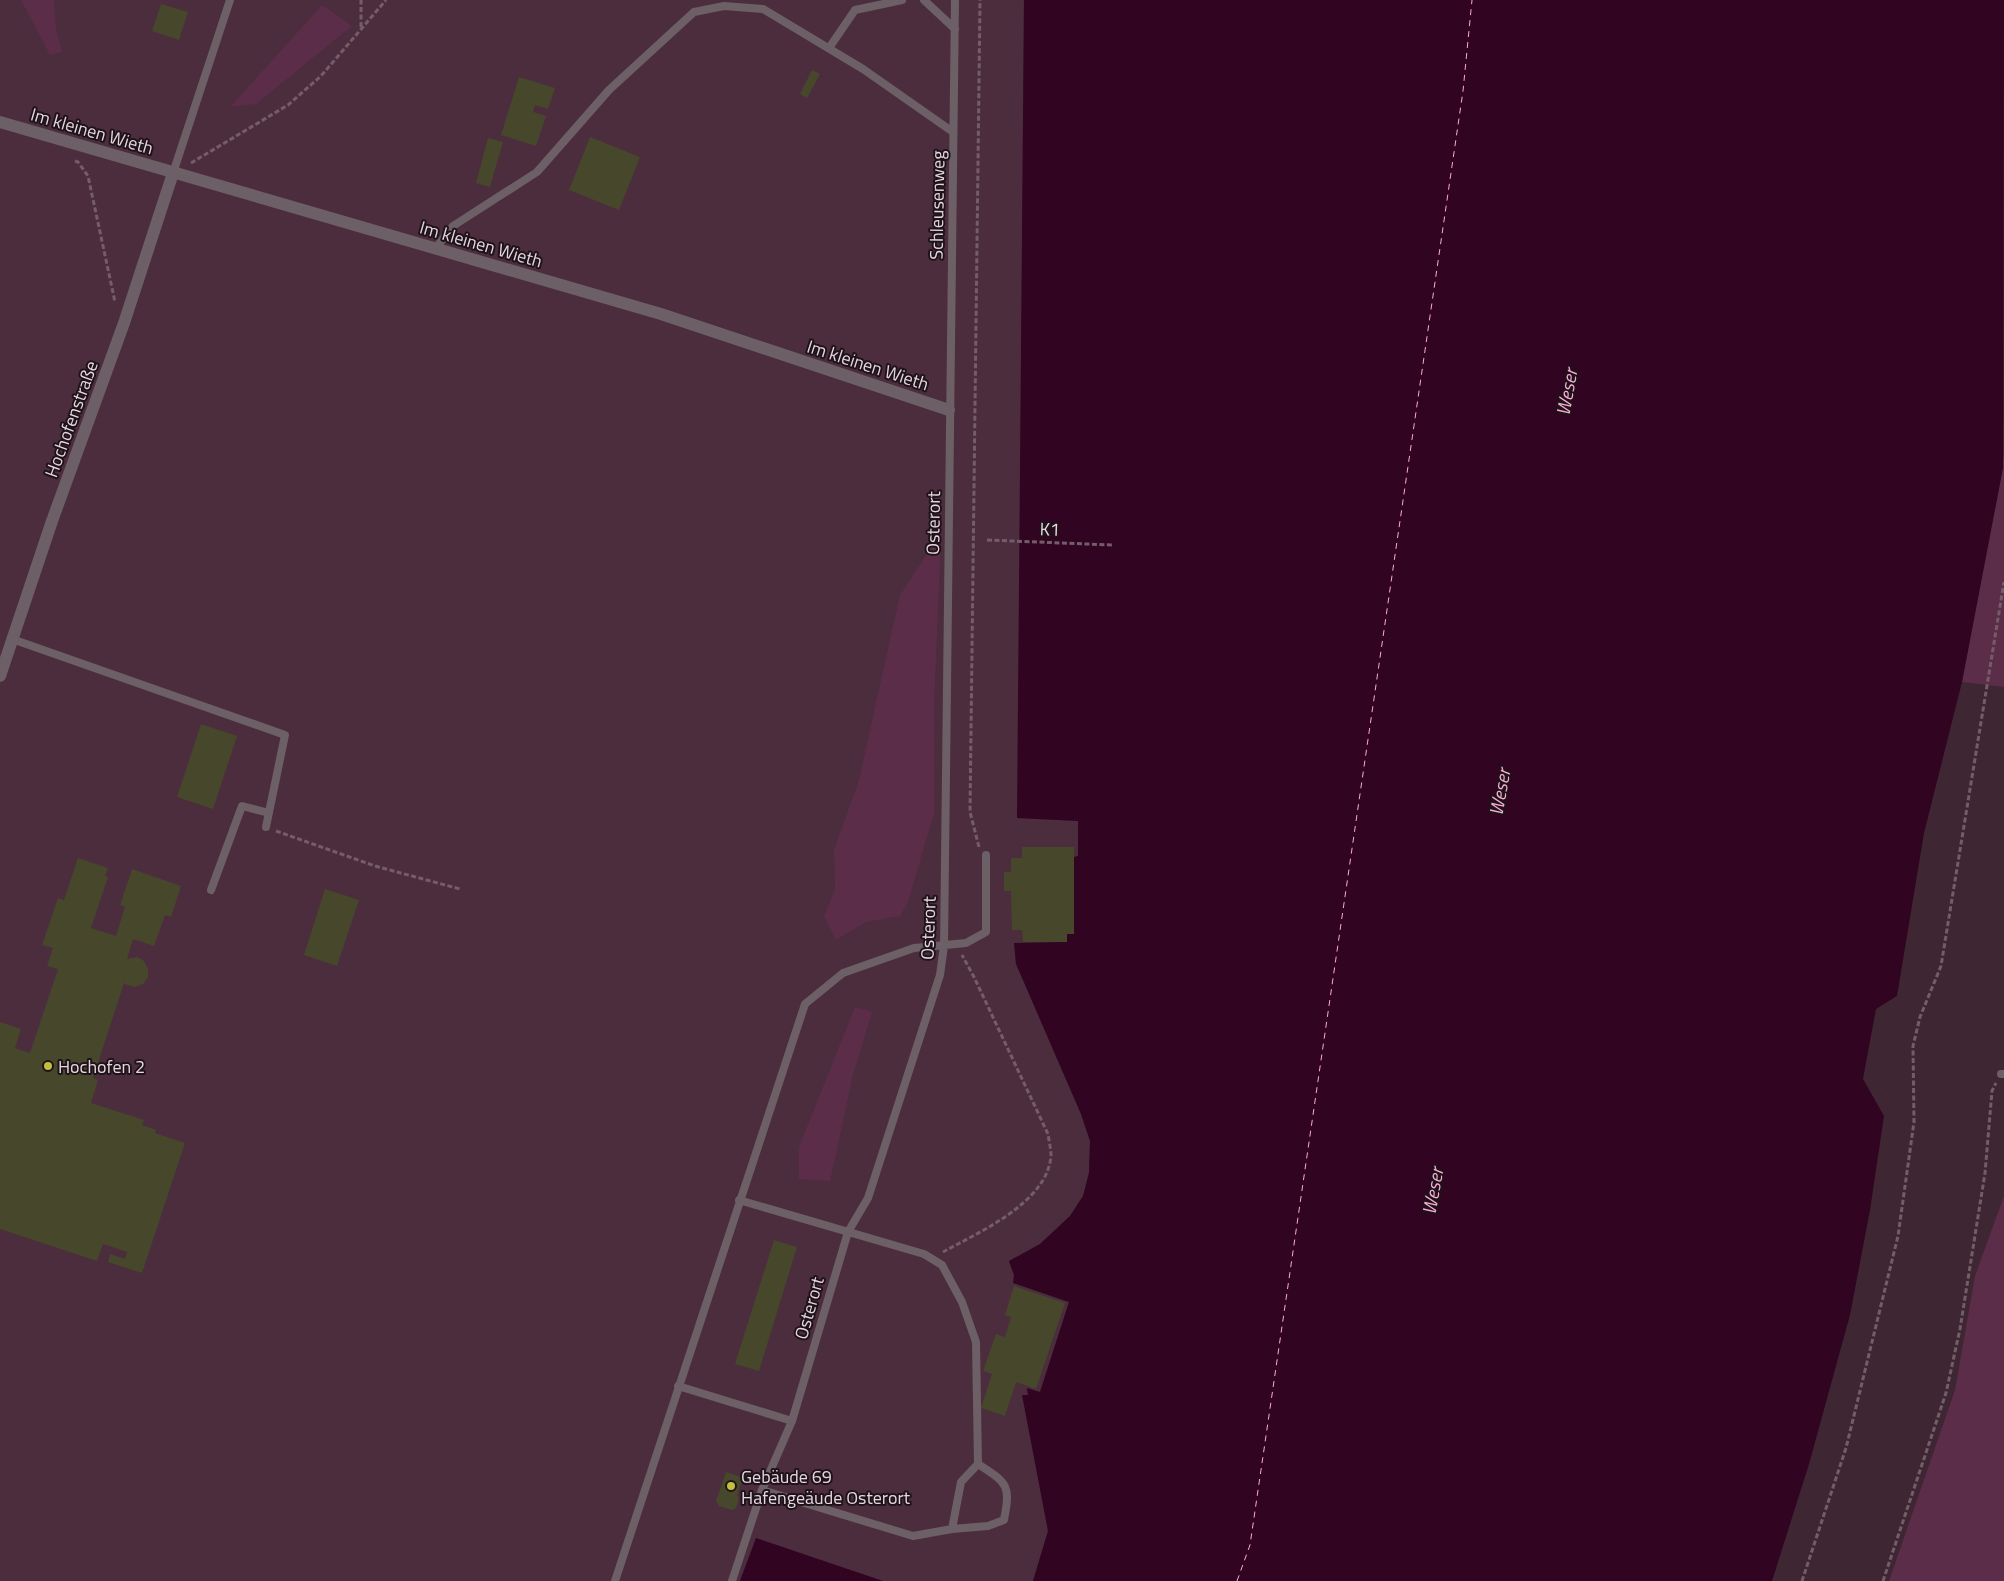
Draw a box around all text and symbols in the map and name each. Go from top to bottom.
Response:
street label: Im kleinen Wieth [27,101,157,161]
street label: Schleusenweg [923,150,951,260]
street label: Im kleinen Wieth [416,214,546,274]
street label: Im kleinen Wieth [804,333,932,397]
street label: Hochofenstraße [37,357,105,481]
water label: Weser [1548,364,1585,418]
street label: Osterort [919,490,947,555]
street label: K1 [1039,515,1061,543]
water label: Weser [1481,764,1518,818]
street label: Osterort [913,895,943,960]
place label: Hochofen 2 [58,1053,145,1080]
marker: Hochofen 2 [42,1060,54,1072]
water label: Weser [1414,1163,1451,1217]
street label: Osterort [787,1273,831,1342]
place label: Gebäude 69 Hafengeäude Osterort [741,1463,911,1511]
marker: Gebäude 69 Hafengeäude Osterort [725,1480,737,1492]

